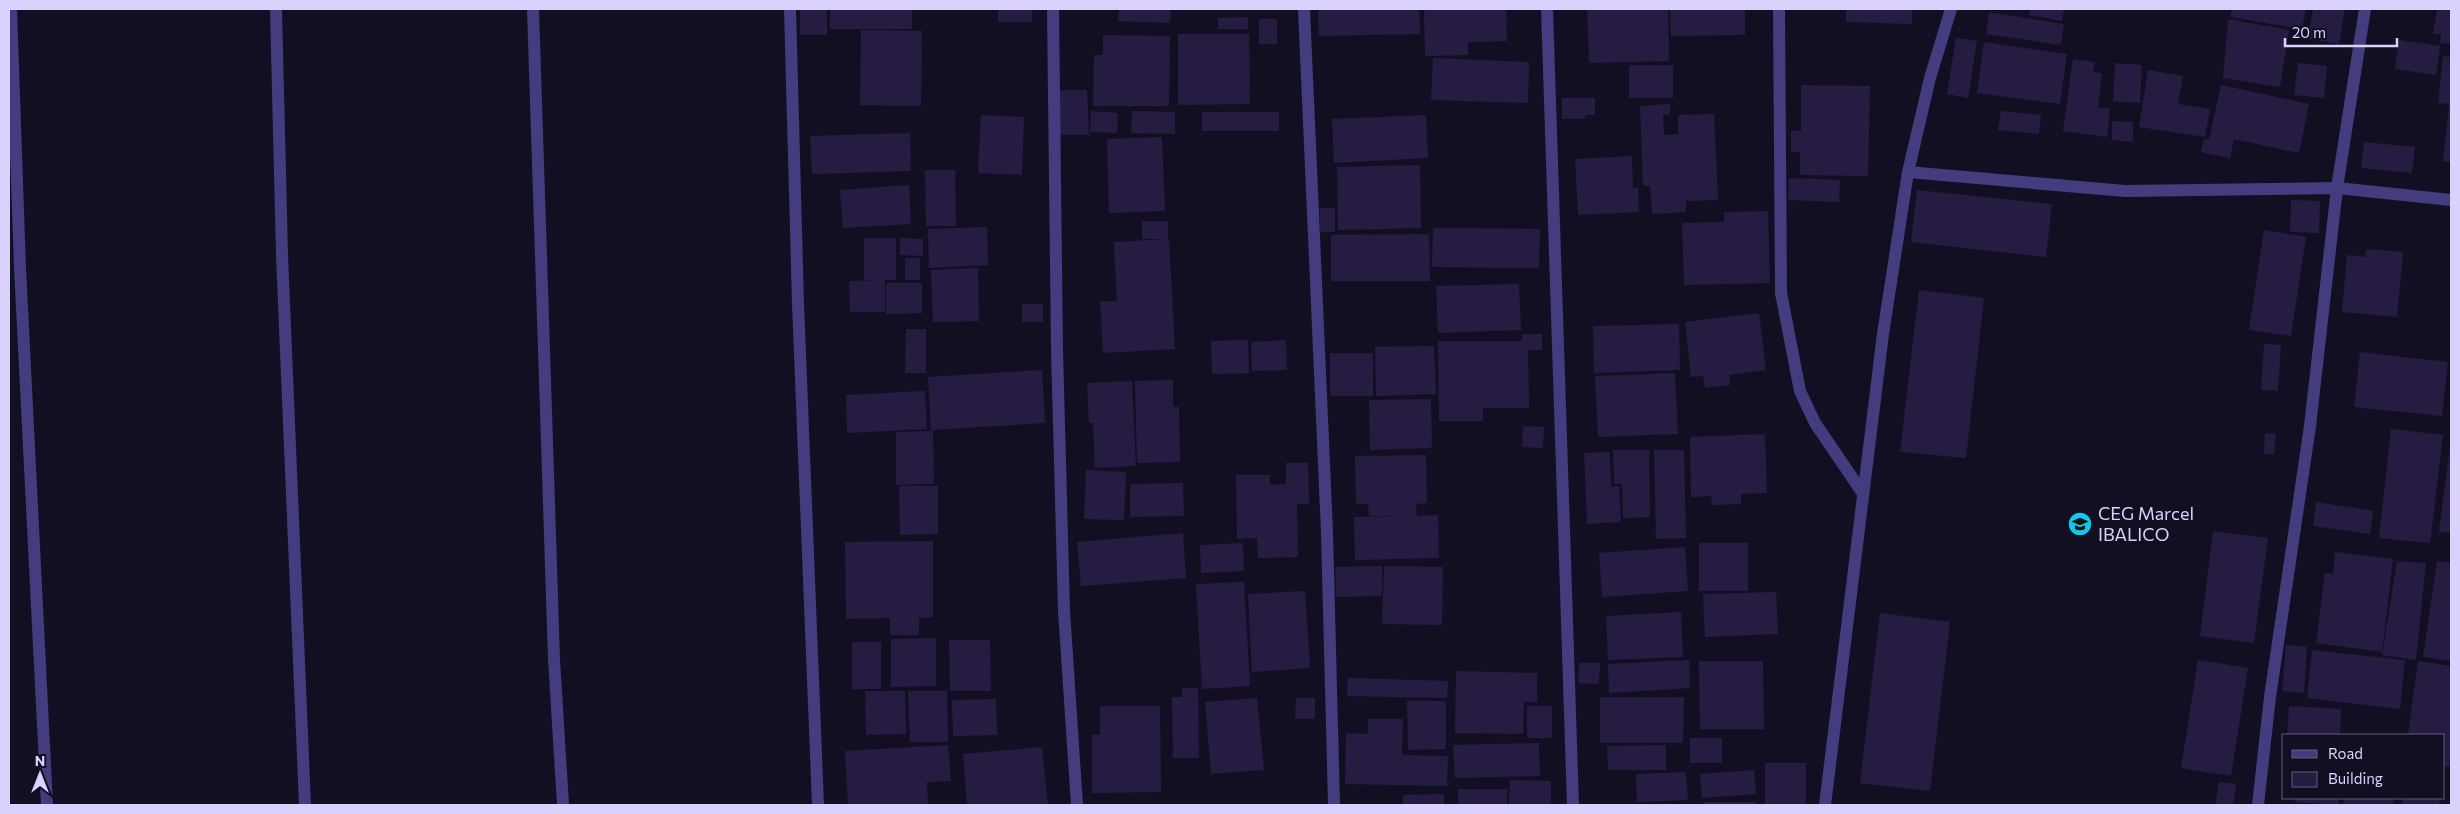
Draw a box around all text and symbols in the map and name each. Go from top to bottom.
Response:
scale bar [2285,15,2398,47]
text: 20 m [2292,23,2326,41]
place label: CEG Marcel IBALICO [2098,502,2194,545]
school or university icon: CEG Marcel IBALICO [2067,511,2093,537]
legend [2282,734,2445,799]
text: Road [2328,744,2363,762]
north arrow [15,749,65,799]
text: N [35,752,45,769]
text: Building [2328,769,2383,787]

